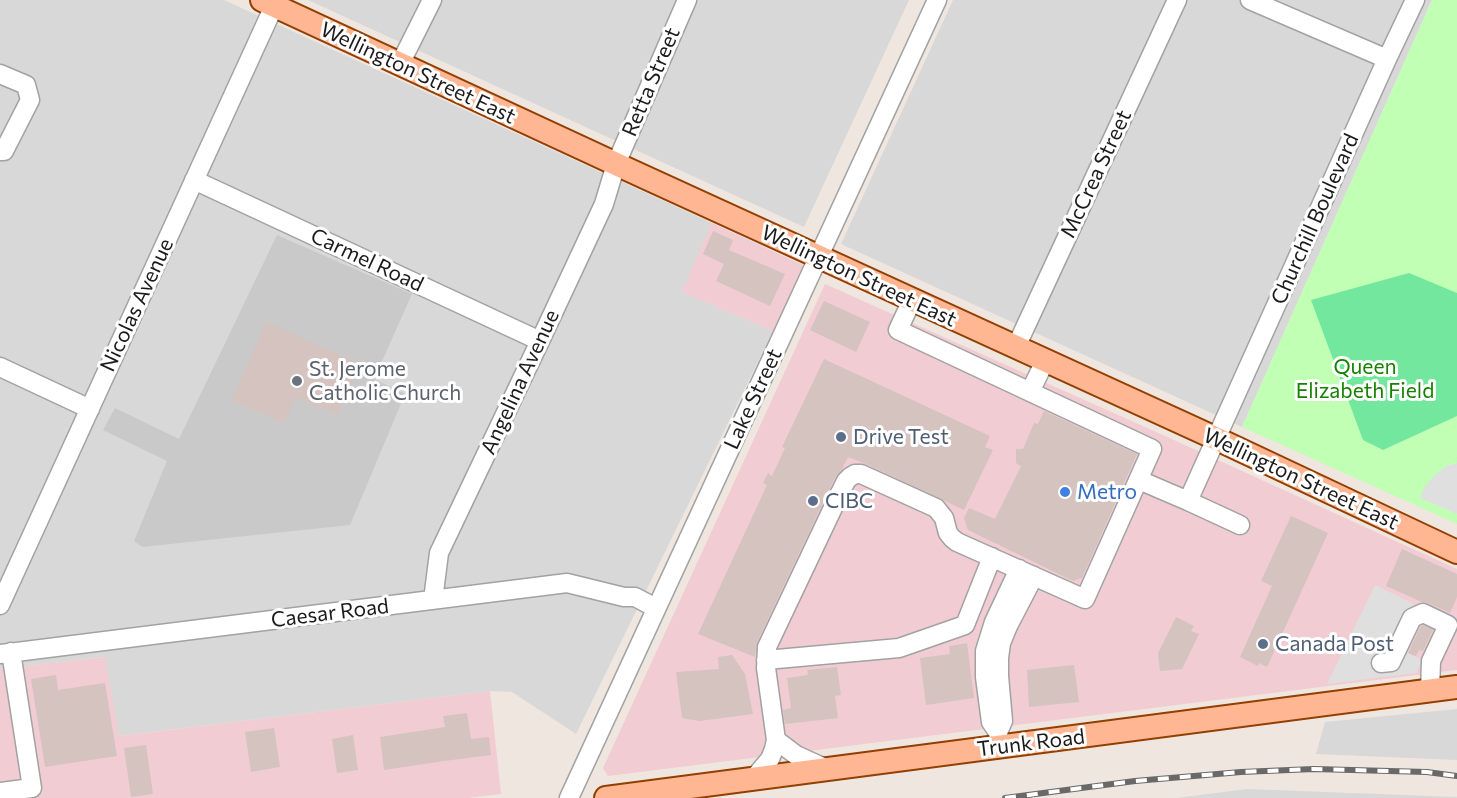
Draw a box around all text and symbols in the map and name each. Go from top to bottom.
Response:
street label: Wellington Street East [316,17,520,129]
street label: Retta Street [617,24,685,140]
street label: McCrea Street [1055,106,1137,242]
street label: Churchill Boulevard [1266,130,1364,308]
street label: Wellington Street East [757,220,961,332]
street label: Carmel Road [307,223,427,297]
street label: Nicolas Avenue [95,234,179,376]
street label: Angelina Avenue [476,306,564,458]
street label: Lake Street [719,345,787,453]
park label: Queen Elizabeth Field [1296,354,1434,404]
place label: St. Jerome Catholic Church [309,356,461,406]
marker: St. Jerome Catholic Church [290,374,304,388]
street label: Wellington Street East [1199,423,1403,535]
place label: Drive Test [853,424,949,450]
marker: Drive Test [834,430,848,444]
place label: Metro [1077,479,1137,505]
marker: Metro [1058,485,1072,499]
place label: CIBC [825,488,873,514]
marker: CIBC [806,494,820,508]
street label: Caesar Road [270,593,390,633]
place label: Canada Post [1275,631,1394,657]
marker: Canada Post [1256,637,1270,651]
street label: Trunk Road [976,724,1086,762]

